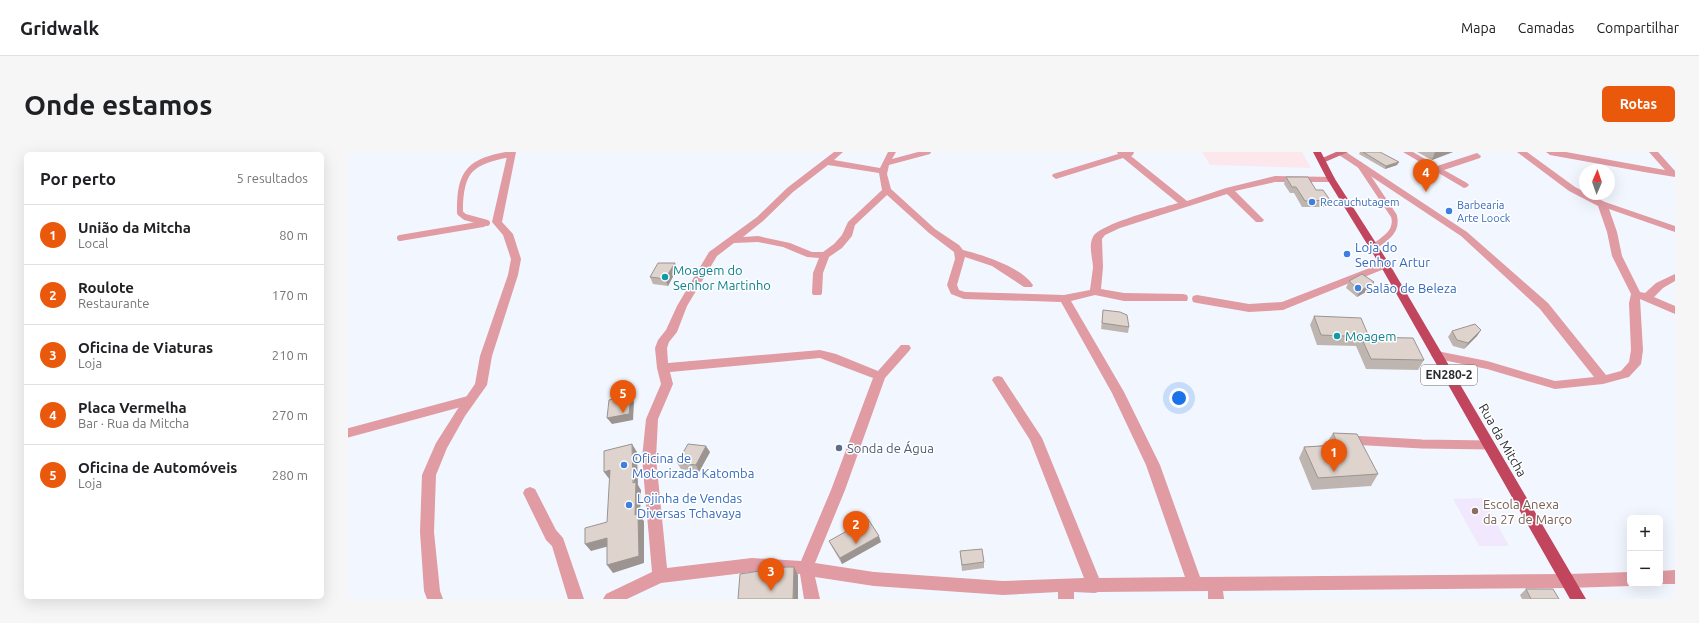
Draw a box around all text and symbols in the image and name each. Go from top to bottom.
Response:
text: Gridwalk [20,17,99,39]
text: Mapa [1461,20,1496,36]
text: Camadas [1518,20,1574,36]
text: Compartilhar [1596,20,1679,36]
button: Rotas [1602,86,1675,122]
text: Onde estamos [24,89,212,120]
pin: 4 [1413,159,1439,192]
north arrow [1579,164,1615,200]
text: Por perto [40,169,116,188]
text: 5 resultados [237,171,308,185]
place label: Recauchutagem [1320,196,1399,208]
marker: Recauchutagem [1307,197,1317,207]
place label: Barbearia Arte Loock [1457,199,1511,224]
marker: Barbearia Arte Loock [1444,206,1454,216]
text: União da Mitcha [78,219,191,236]
text: 1 [49,228,57,242]
text: 80 m [279,228,308,242]
text: Local [78,236,108,250]
place label: Loja do Senhor Artur [1355,240,1430,269]
marker: Loja do Senhor Artur [1342,249,1352,259]
place label: Moagem do Senhor Martinho [673,263,771,292]
marker: Moagem do Senhor Martinho [660,272,670,282]
text: Roulote [78,279,134,296]
place label: Salão de Beleza [1366,281,1457,295]
marker: Salão de Beleza [1353,283,1363,293]
text: 2 [49,288,57,302]
text: 170 m [272,288,308,302]
text: Restaurante [78,296,149,310]
place label: Moagem [1345,329,1396,343]
marker: Moagem [1332,331,1342,341]
text: Oficina de Viaturas [78,339,213,356]
text: 3 [49,348,57,362]
text: 210 m [272,348,308,362]
text: Loja [78,356,102,370]
road number: EN280-2 [1421,365,1477,385]
pin: 5 [610,380,636,413]
your location [1169,388,1189,408]
text: Placa Vermelha [78,399,187,416]
street label: Rua da Mitcha [1476,401,1530,479]
text: 4 [49,408,57,422]
text: 270 m [272,408,308,422]
text: Bar · Rua da Mitcha [78,416,189,430]
pin: 1 [1321,439,1347,472]
place label: Sonda de Água [847,440,934,455]
marker: Sonda de Água [834,443,844,453]
place label: Oficina de Motorizada Katomba [632,451,754,480]
text: Oficina de Automóveis [78,459,237,476]
marker: Oficina de Motorizada Katomba [619,460,629,470]
text: 5 [49,468,57,482]
text: 280 m [272,468,308,482]
text: Loja [78,476,102,490]
place label: Lojinha de Vendas Diversas Tchavaya [637,491,742,520]
place label: Escola Anexa da 27 de Março [1483,497,1572,526]
marker: Lojinha de Vendas Diversas Tchavaya [624,500,634,510]
marker: Escola Anexa da 27 de Março [1470,506,1480,516]
pin: 2 [843,511,869,544]
map controls [1627,515,1663,587]
button: + [1627,515,1663,551]
button: − [1627,551,1663,587]
pin: 3 [758,558,784,591]

